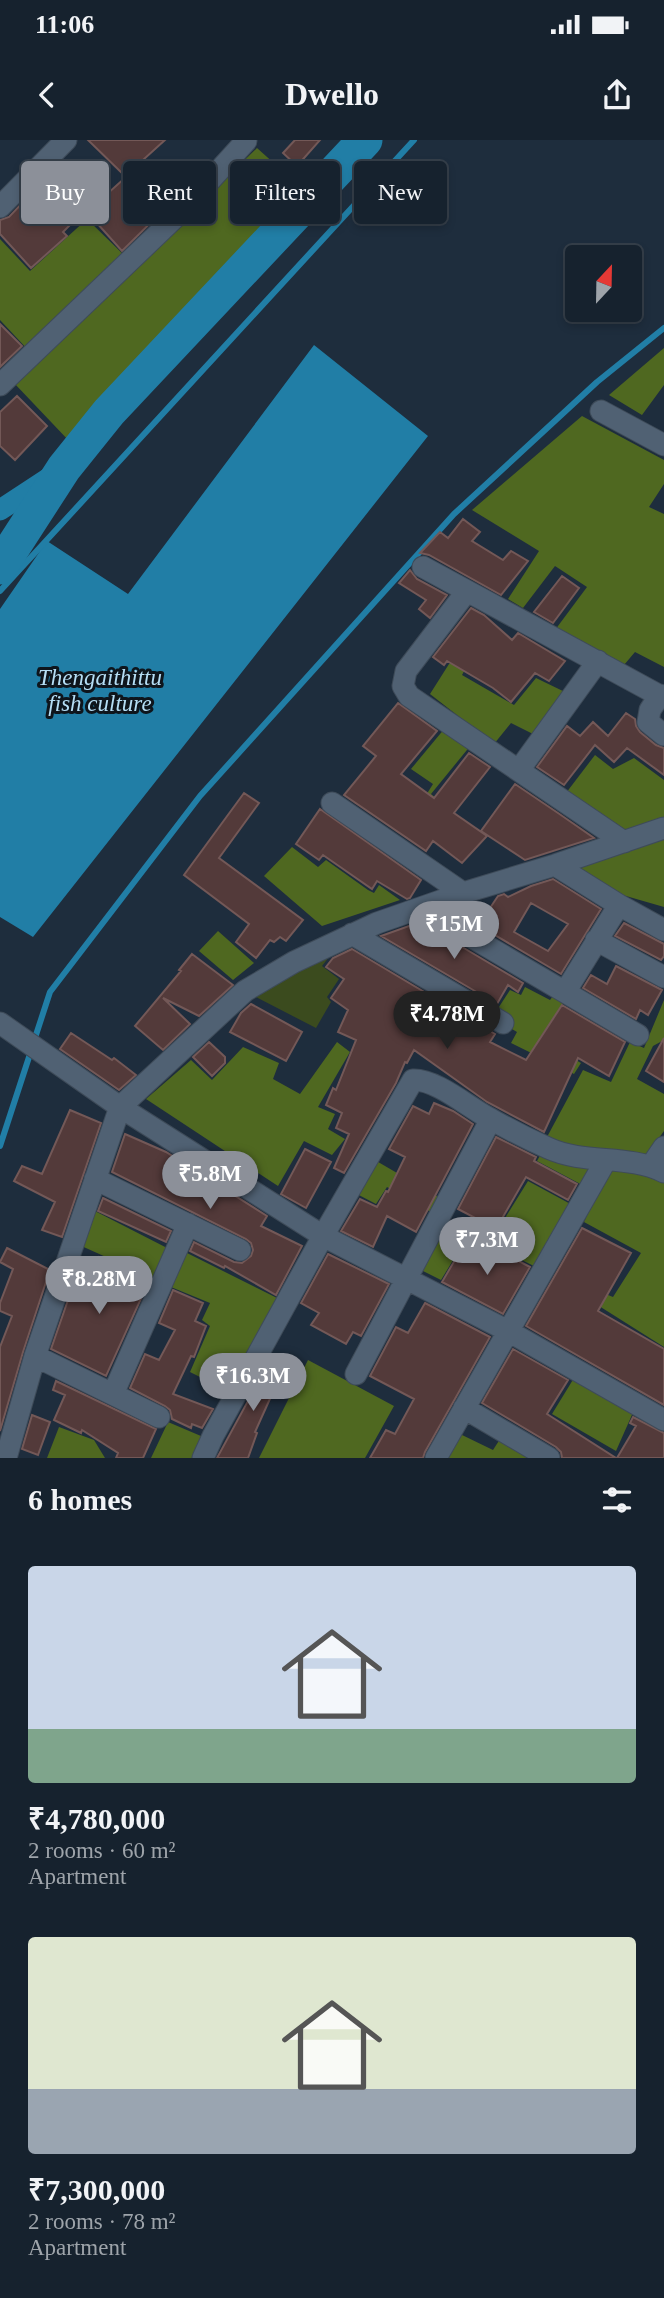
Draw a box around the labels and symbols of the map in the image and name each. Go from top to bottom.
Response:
north arrow [565,245,642,322]
water label: Thengaithittu fish culture [38,665,162,716]
pin: ₹15M [413,902,495,961]
pin: ₹4.78M [390,992,504,1051]
pin: ₹5.8M [161,1152,259,1211]
pin: ₹7.3M [438,1218,536,1277]
pin: ₹8.28M [42,1256,156,1316]
pin: ₹16.3M [196,1354,310,1413]

